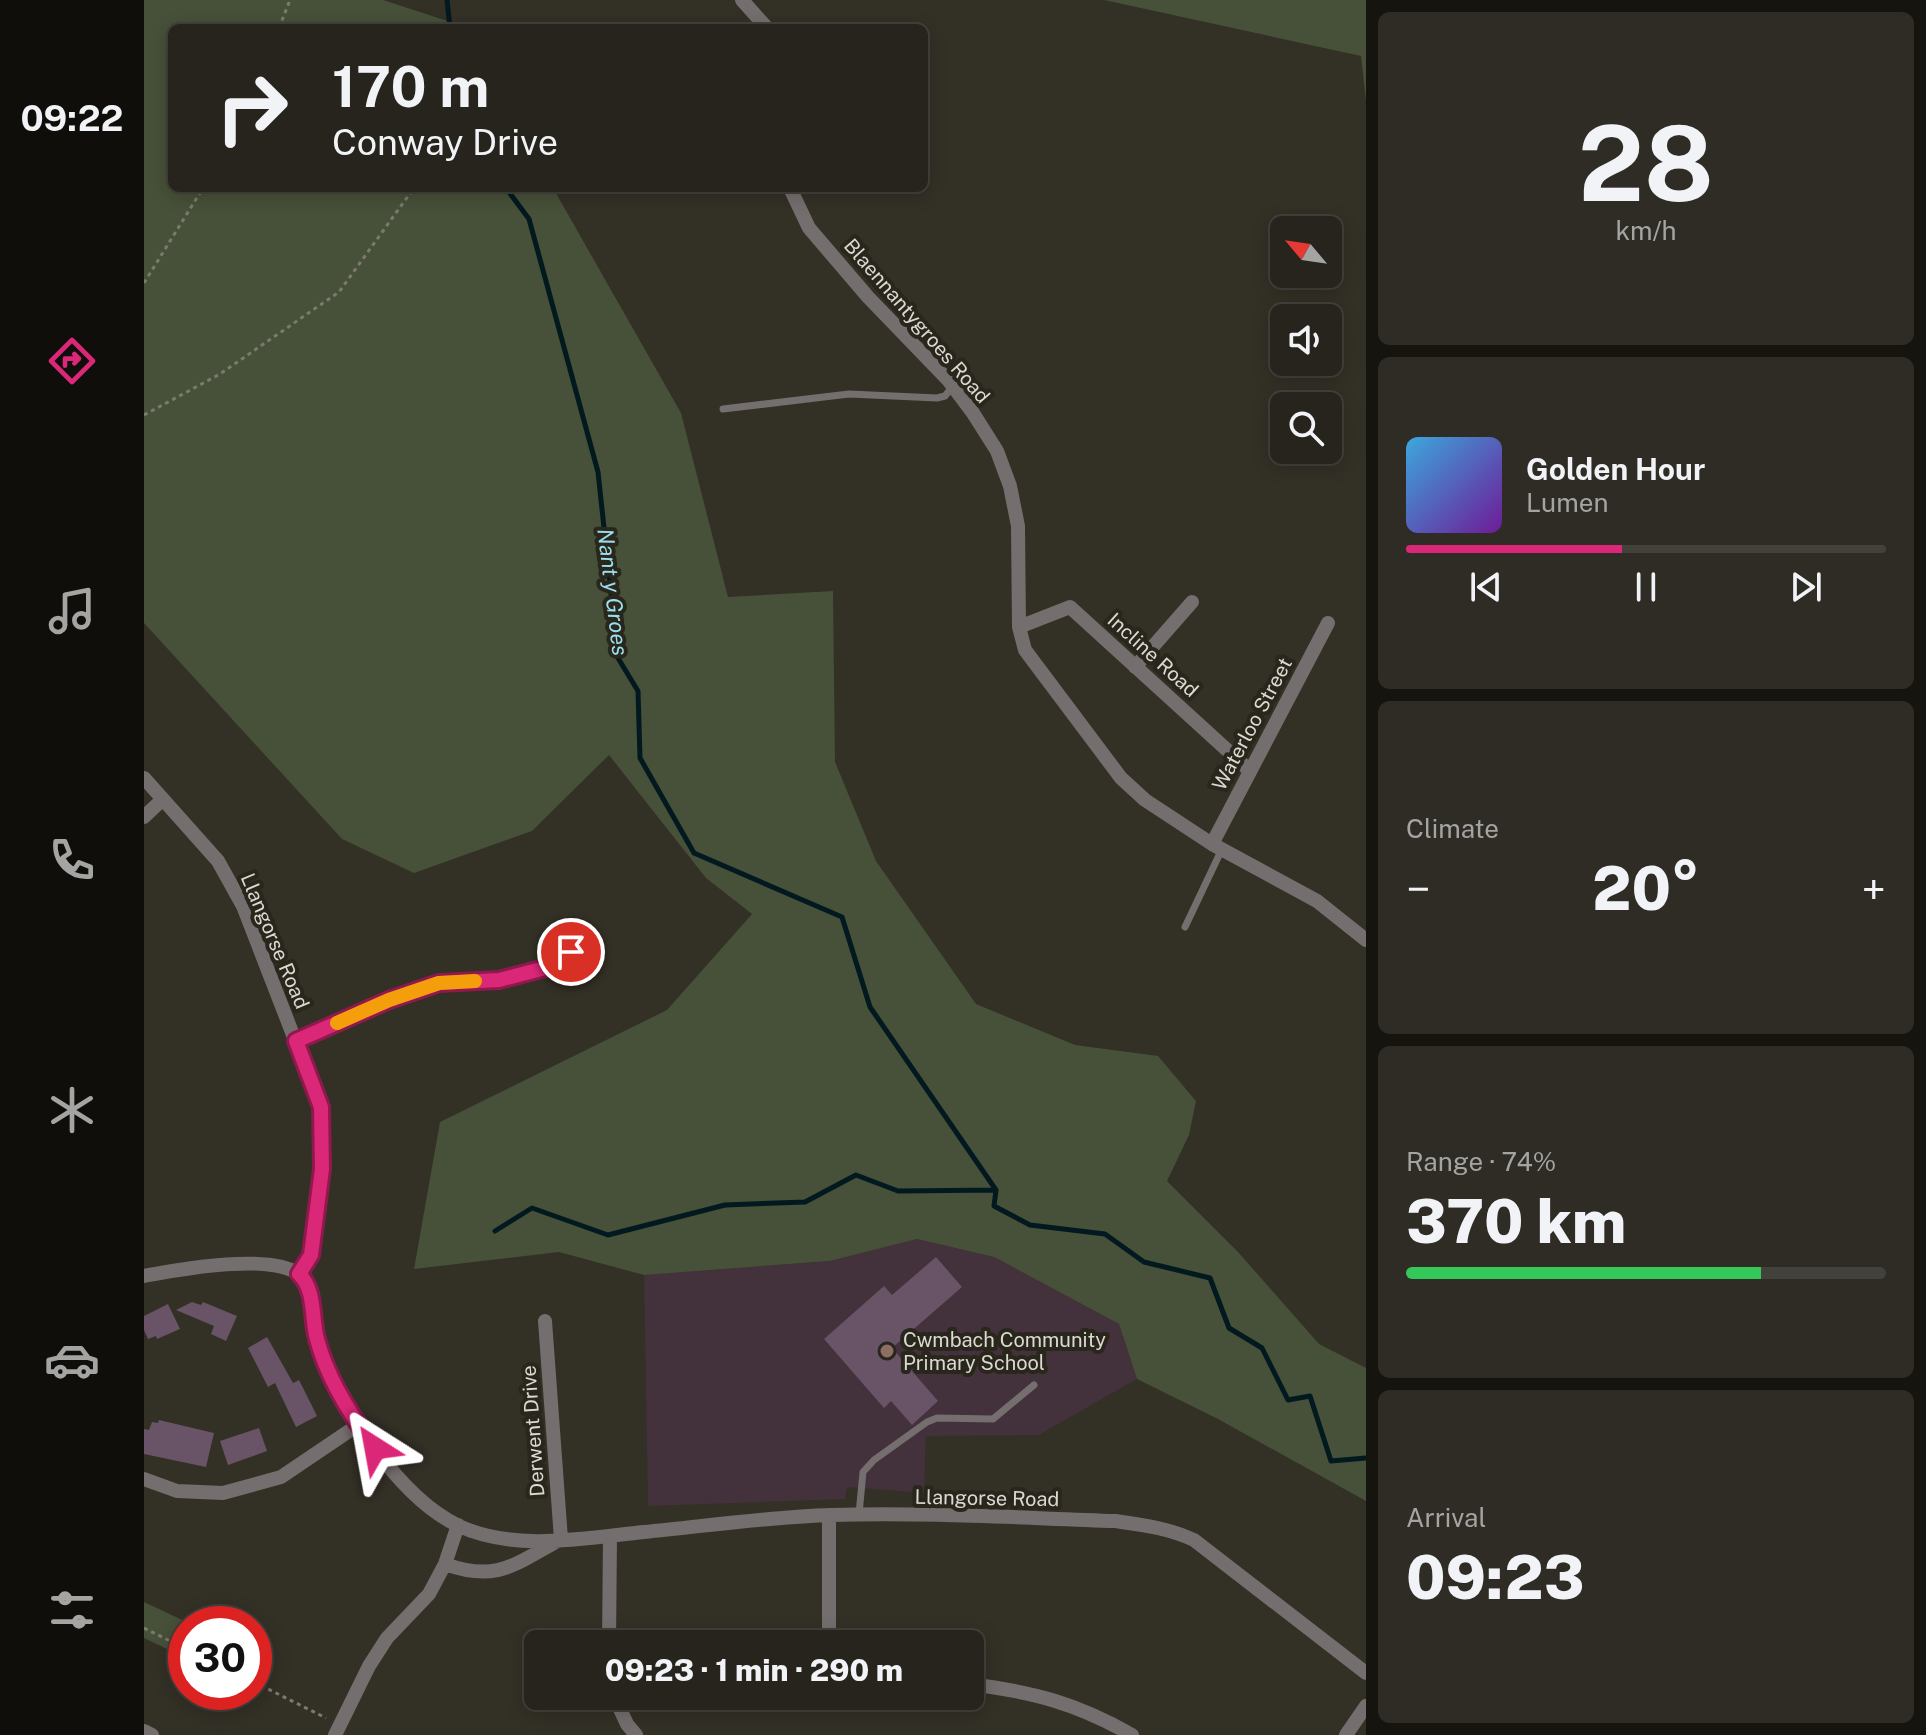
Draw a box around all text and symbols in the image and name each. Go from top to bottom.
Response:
text: 170 m [332,54,489,120]
icon: right [200,56,304,160]
text: 09:22 [21,97,123,139]
text: 28 [1578,102,1714,224]
text: Conway Drive [332,121,558,163]
text: km/h [1615,215,1677,246]
north arrow [1270,216,1342,288]
map controls [1270,216,1342,464]
street label: Blaennantygroes Road [839,234,995,408]
button: sound [1270,304,1342,376]
icon: directions [44,333,100,389]
button: search [1270,392,1342,464]
text: Golden Hour [1526,451,1705,487]
text: Lumen [1526,487,1609,518]
water label: Nant y Groes [592,527,634,657]
icon: previous [1464,565,1508,609]
icon: pause [1624,565,1668,609]
icon: next [1784,565,1828,609]
icon: music [44,583,100,639]
street label: Incline Road [1103,608,1203,702]
street label: Waterloo Street [1207,654,1297,794]
text: Climate [1406,813,1499,844]
icon: phone [44,832,100,888]
text: 20° [1592,853,1700,924]
text: − [1406,863,1430,915]
text: + [1862,863,1886,915]
street label: Llangorse Road [236,870,314,1012]
pin [537,918,605,986]
icon: arrive [549,930,593,974]
icon: climate [44,1082,100,1138]
text: Range · 74% [1406,1146,1556,1177]
text: 370 km [1406,1186,1626,1257]
place label: Cwmbach Community Primary School [903,1328,1106,1375]
icon: car [44,1332,100,1388]
marker: Cwmbach Community Primary School [878,1342,896,1360]
street label: Derwent Drive [516,1365,550,1497]
position arrow [333,1406,417,1490]
street label: Llangorse Road [914,1485,1060,1511]
text: Arrival [1406,1502,1486,1533]
text: 09:23 [1406,1542,1585,1613]
icon: filters [44,1582,100,1638]
speed limit sign: 30 [168,1606,272,1710]
text: 09:23 · 1 min · 290 m [605,1652,903,1688]

